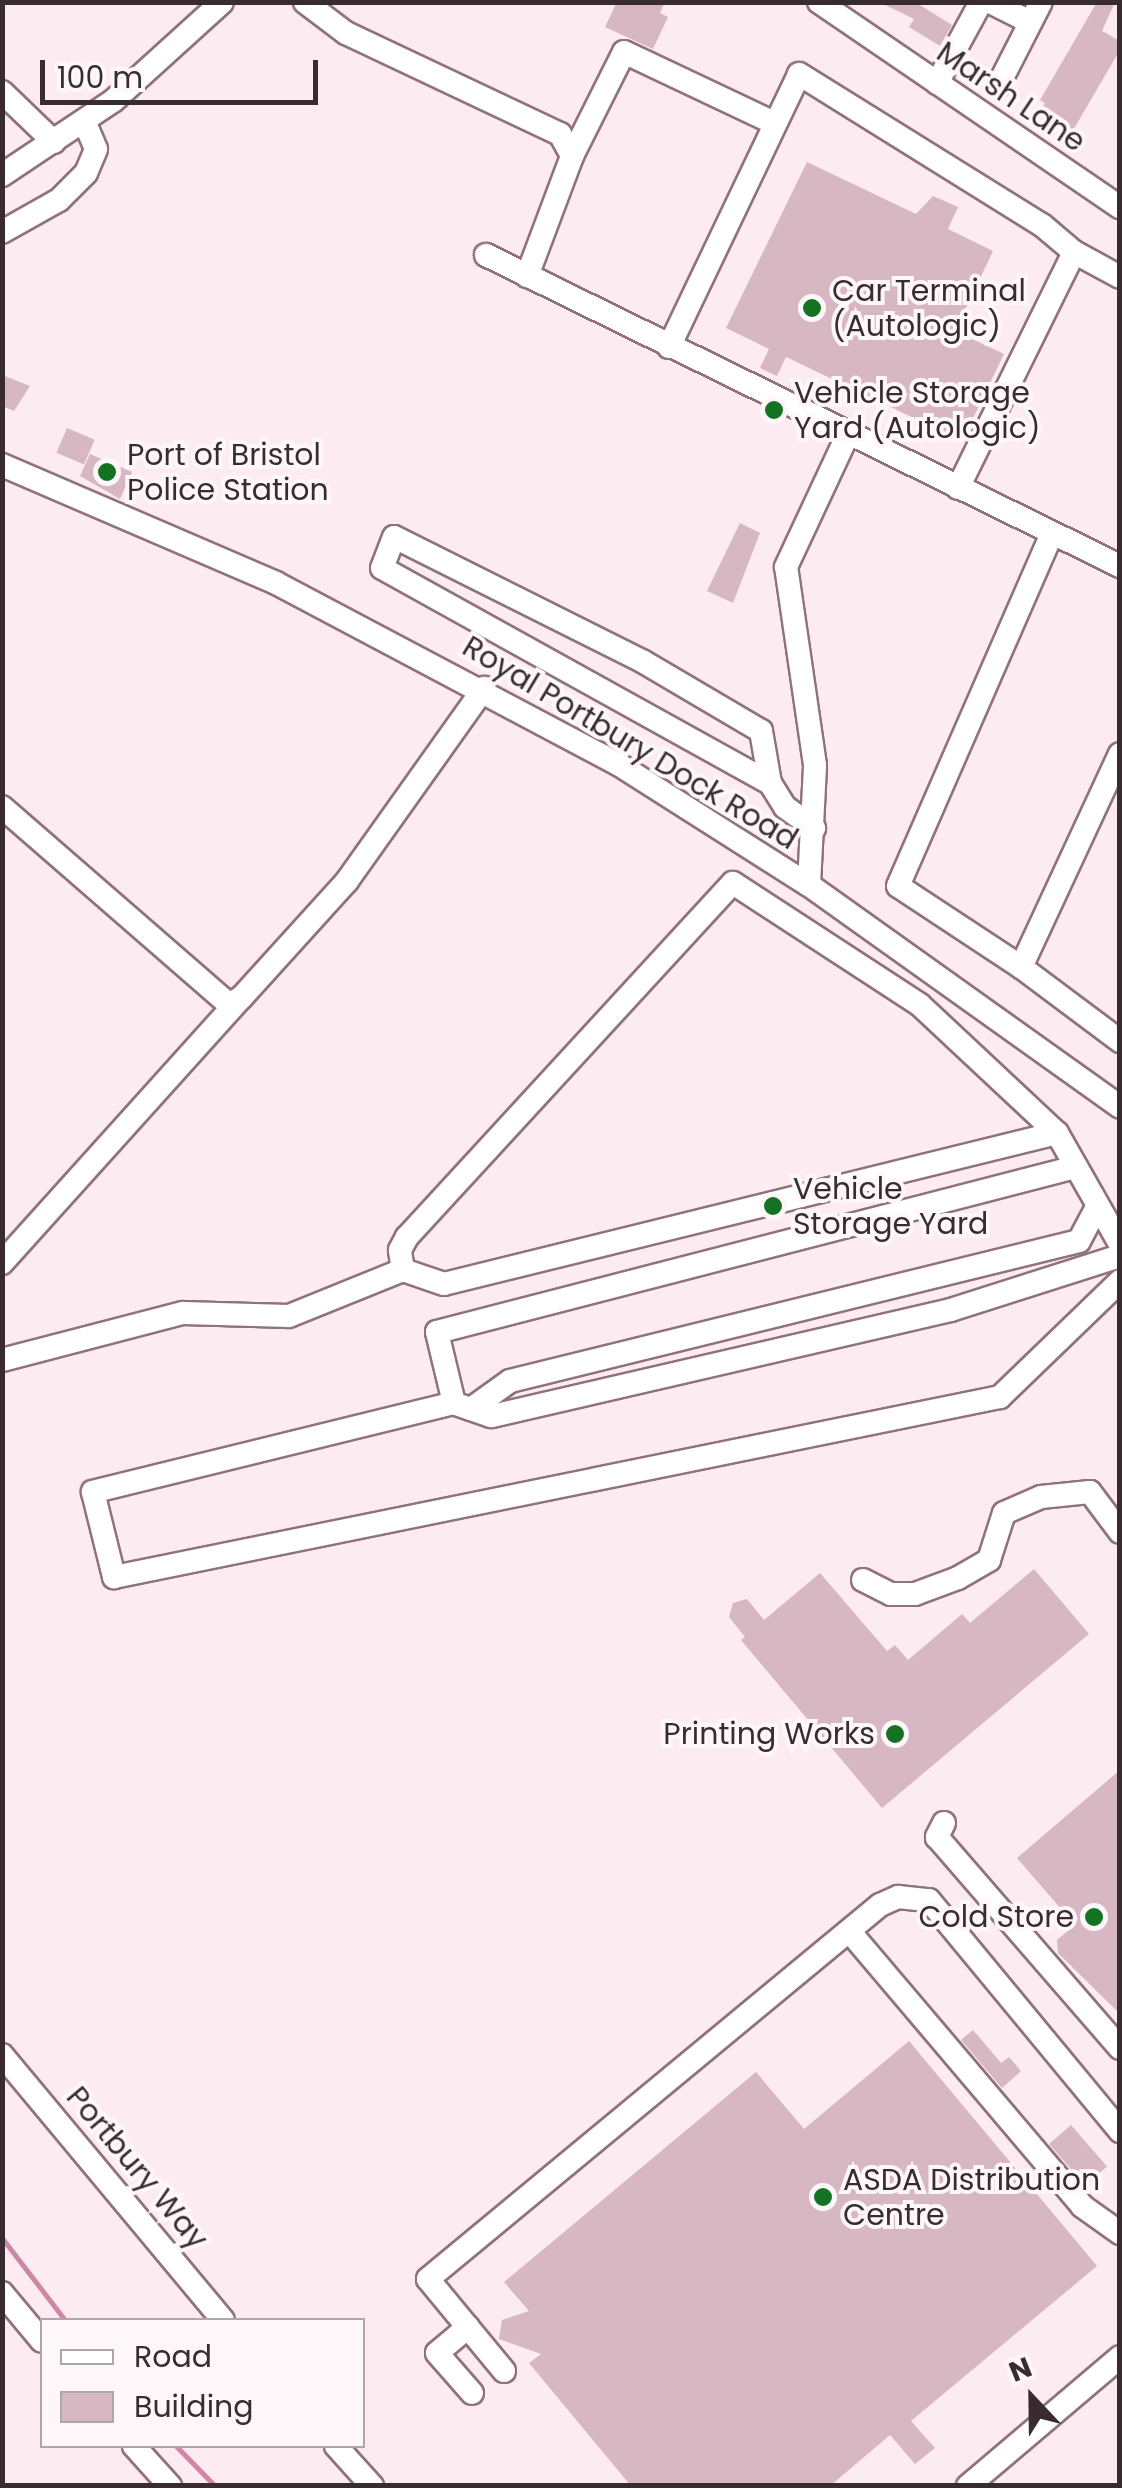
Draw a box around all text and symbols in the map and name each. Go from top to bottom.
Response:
street label: Marsh Lane [930,34,1092,160]
scale bar [45,40,322,102]
text: 100 m [57,56,143,99]
place label: Car Terminal (Autologic) [832,273,1026,344]
marker: Car Terminal (Autologic) [801,297,823,319]
place label: Vehicle Storage Yard (Autologic) [794,375,1041,446]
marker: Vehicle Storage Yard (Autologic) [763,399,785,421]
place label: Port of Bristol Police Station [127,437,329,508]
marker: Port of Bristol Police Station [96,461,118,483]
street label: Royal Portbury Dock Road [456,629,804,857]
place label: Vehicle Storage Yard [793,1171,988,1242]
marker: Vehicle Storage Yard [762,1195,784,1217]
place label: Printing Works [663,1716,875,1752]
marker: Printing Works [884,1723,906,1745]
place label: Cold Store [918,1899,1074,1935]
marker: Cold Store [1083,1906,1105,1928]
street label: Portbury Way [59,2080,215,2256]
place label: ASDA Distribution Centre [843,2162,1100,2232]
marker: ASDA Distribution Centre [812,2186,834,2208]
legend [40,2318,365,2448]
text: Road [134,2335,212,2378]
north arrow [982,2348,1082,2448]
text: N [1004,2348,1038,2392]
text: Building [134,2385,254,2428]

